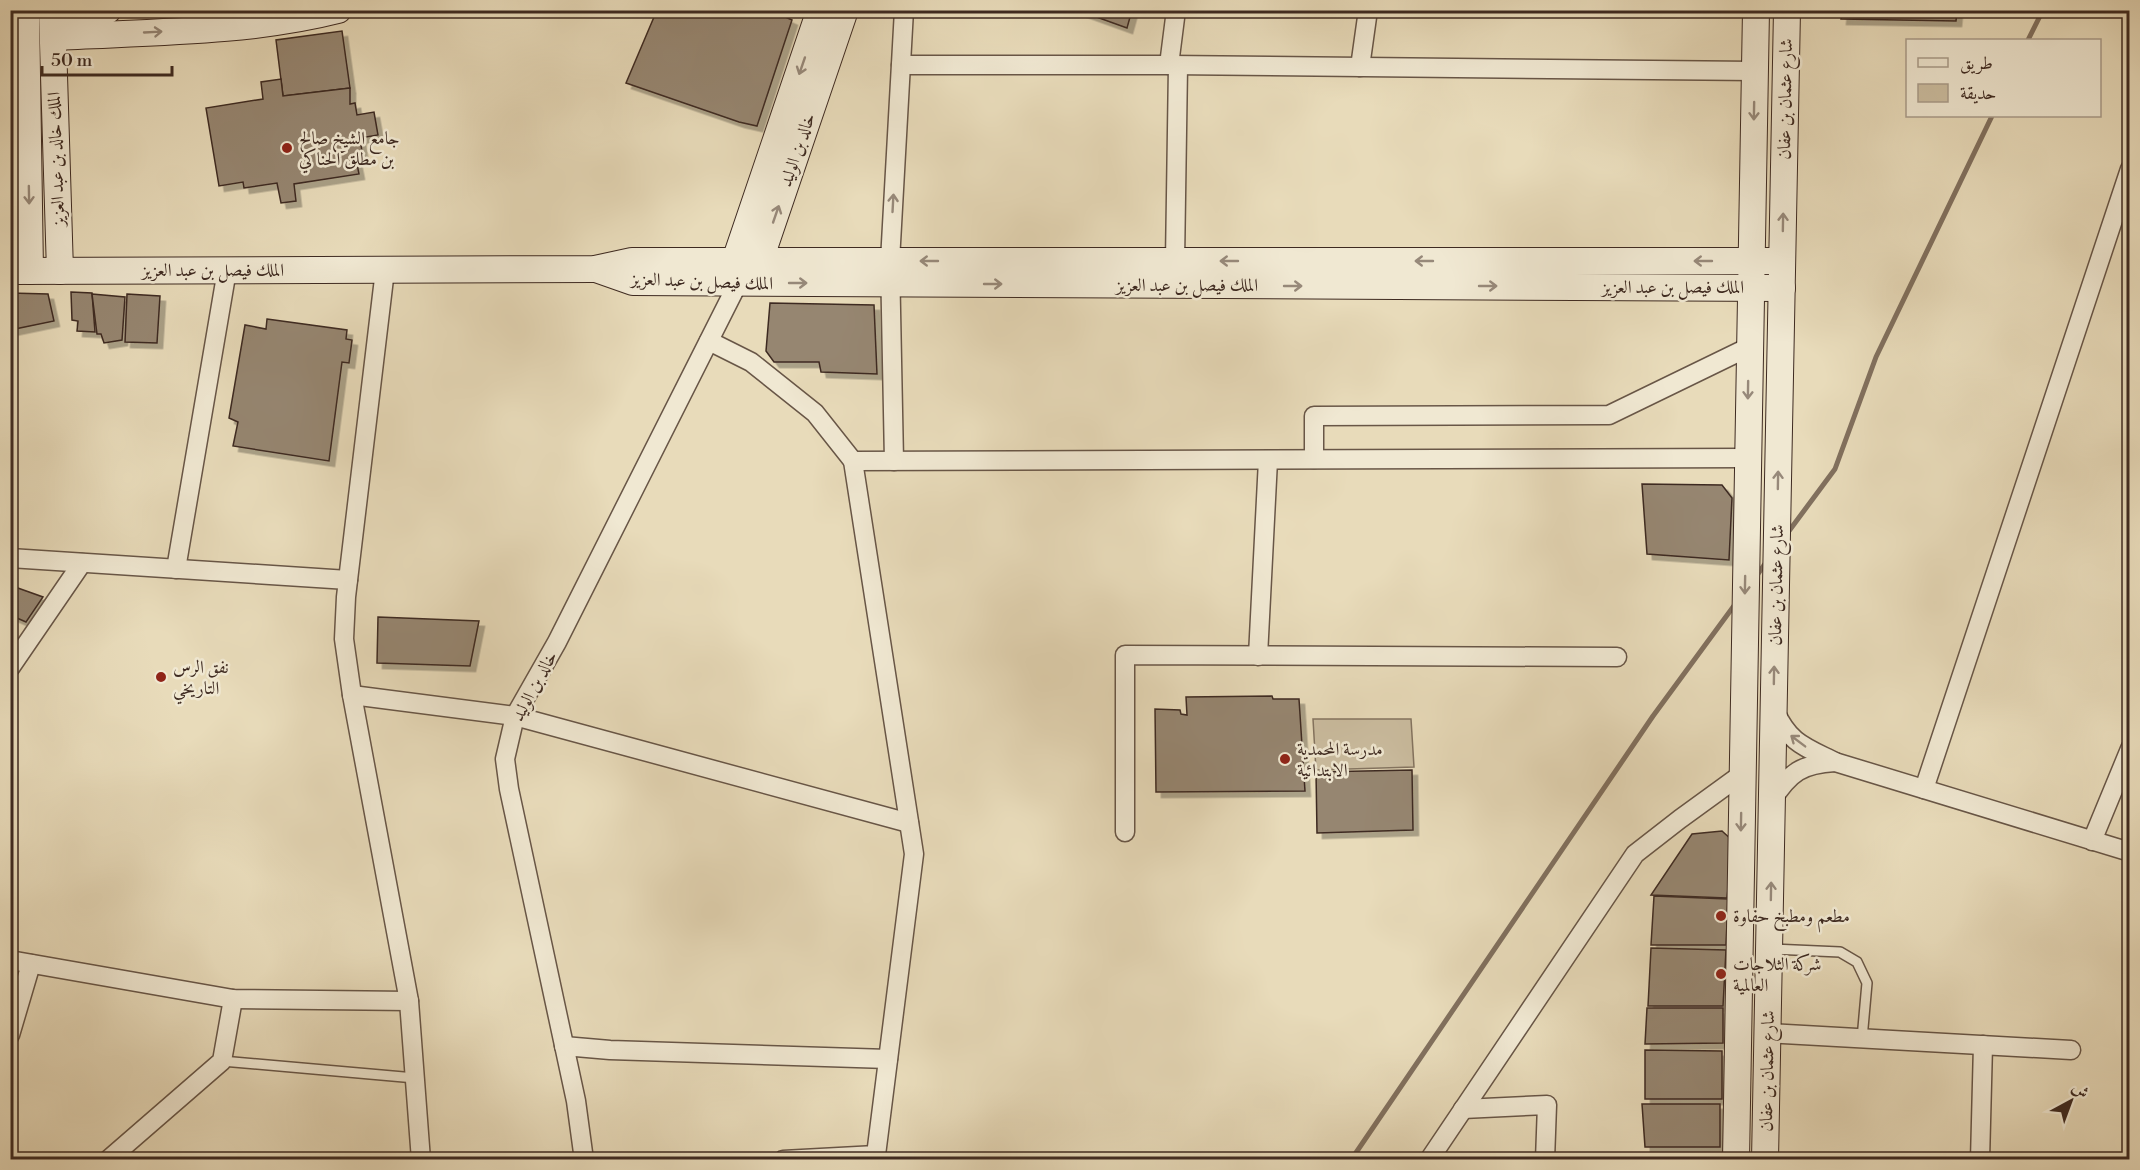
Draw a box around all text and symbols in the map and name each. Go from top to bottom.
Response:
one-way arrow [143,26,163,37]
street label: شارع عثمان بن عفان [1773,38,1801,160]
scale bar [42,39,172,77]
legend [1906,39,2101,117]
text: 50 m [51,49,93,72]
text: طريق [1960,52,1993,75]
one-way arrow [795,56,806,75]
text: حديقة [1960,82,1996,105]
street label: الملك خالد بن عبد العزيز [43,91,70,229]
one-way arrow [1748,100,1760,120]
street label: خالد بن الوليد [774,110,821,190]
place label: جامع الشيخ صالح بن مطلق الحناكي [299,127,400,174]
marker: جامع الشيخ صالح بن مطلق الحناكي [280,141,294,155]
one-way arrow [23,184,35,204]
one-way arrow [888,193,899,213]
one-way arrow [771,205,782,224]
one-way arrow [1777,213,1789,233]
one-way arrow [919,255,939,267]
one-way arrow [1219,255,1239,267]
one-way arrow [1414,255,1434,267]
one-way arrow [1693,255,1713,267]
street label: الملك فيصل بن عبد العزيز [140,259,284,283]
street label: الملك فيصل بن عبد العزيز [628,267,774,296]
street label: الملك فيصل بن عبد العزيز [1114,274,1258,298]
street label: الملك فيصل بن عبد العزيز [1600,276,1744,300]
one-way arrow [788,277,808,289]
one-way arrow [983,278,1003,290]
one-way arrow [1283,280,1303,291]
one-way arrow [1478,280,1498,292]
one-way arrow [1743,379,1754,399]
one-way arrow [1772,471,1784,491]
street label: شارع عثمان بن عفان [1764,524,1792,646]
one-way arrow [1739,574,1751,594]
street label: خالد بن الوليد [506,647,563,725]
place label: نفق الرس التاريخي [173,656,229,705]
one-way arrow [1768,666,1780,686]
marker: نفق الرس التاريخي [154,670,168,684]
one-way arrow [1790,735,1806,747]
place label: مدرسة المحمدية الابتدائية [1297,738,1383,782]
marker: مدرسة المحمدية الابتدائية [1278,752,1292,766]
one-way arrow [1736,811,1747,831]
one-way arrow [1765,882,1777,902]
place label: مطعم ومطبخ حفاوة [1733,905,1850,933]
marker: مطعم ومطبخ حفاوة [1714,909,1728,923]
place label: شركة الثلاجات العالمية [1733,953,1821,997]
marker: شركة الثلاجات العالمية [1714,967,1728,981]
street label: شارع عثمان بن عفان [1755,1010,1783,1132]
north arrow [2041,1071,2101,1131]
text: ش [2068,1078,2093,1103]

